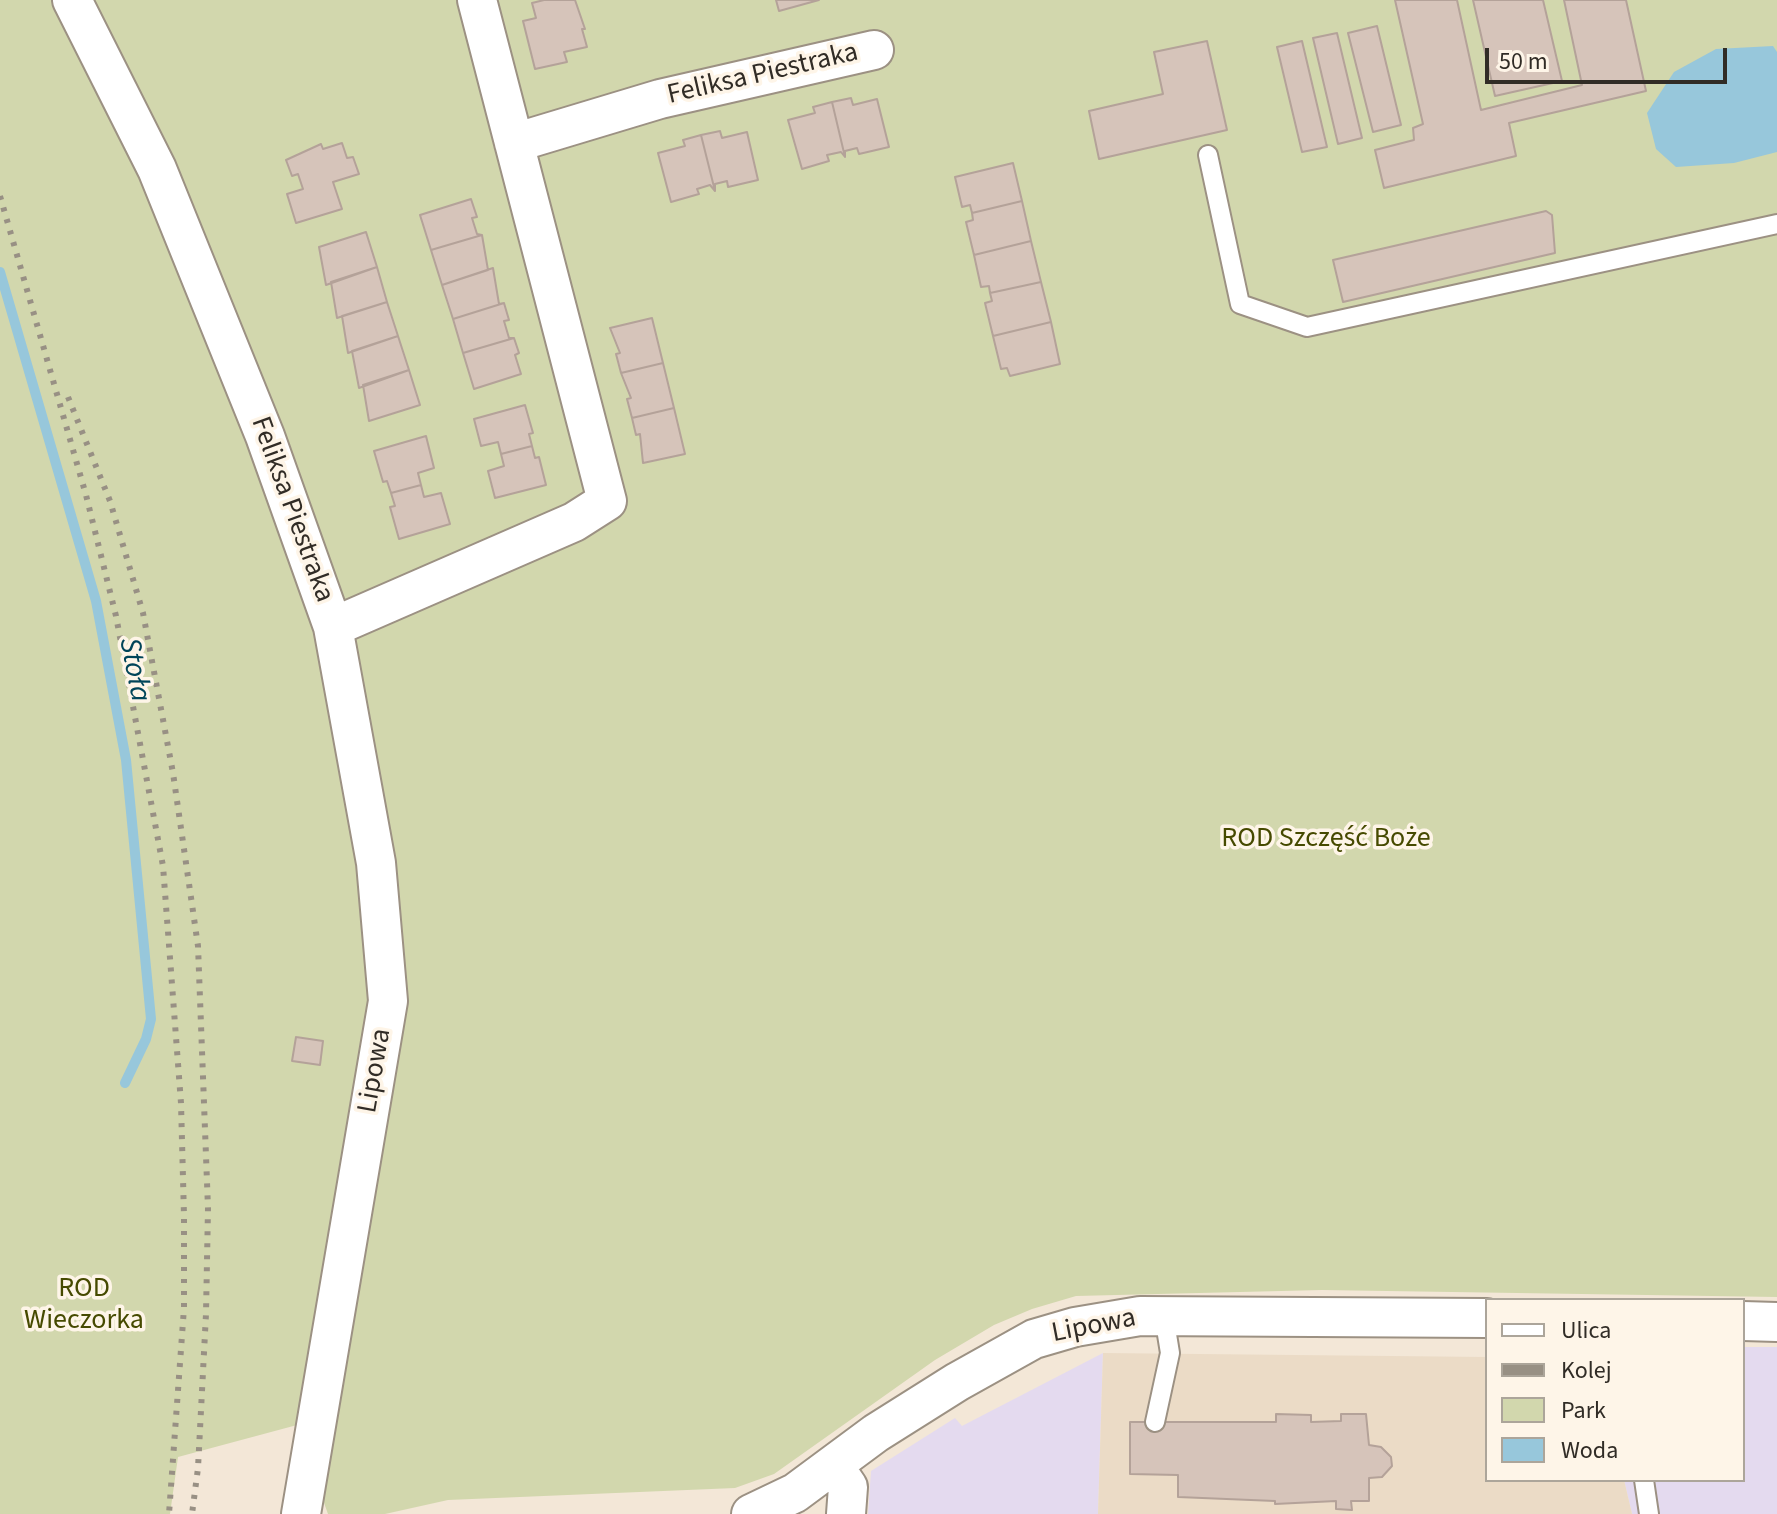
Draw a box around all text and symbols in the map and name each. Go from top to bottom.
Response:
scale bar [1489,32,1731,82]
street label: Feliksa Piestraka [664,37,862,113]
text: 50 m [1499,44,1548,79]
street label: Feliksa Piestraka [242,413,340,607]
water label: Stoła [109,635,157,705]
park label: ROD Szczęść Boże [1221,823,1431,857]
street label: Lipowa [352,1026,400,1116]
park label: ROD Wieczorka [24,1273,144,1339]
legend [1485,1298,1745,1482]
street label: Lipowa [1049,1302,1139,1352]
text: Ulica [1561,1313,1611,1348]
text: Kolej [1561,1353,1612,1388]
text: Park [1561,1393,1606,1428]
text: Woda [1561,1433,1618,1468]

